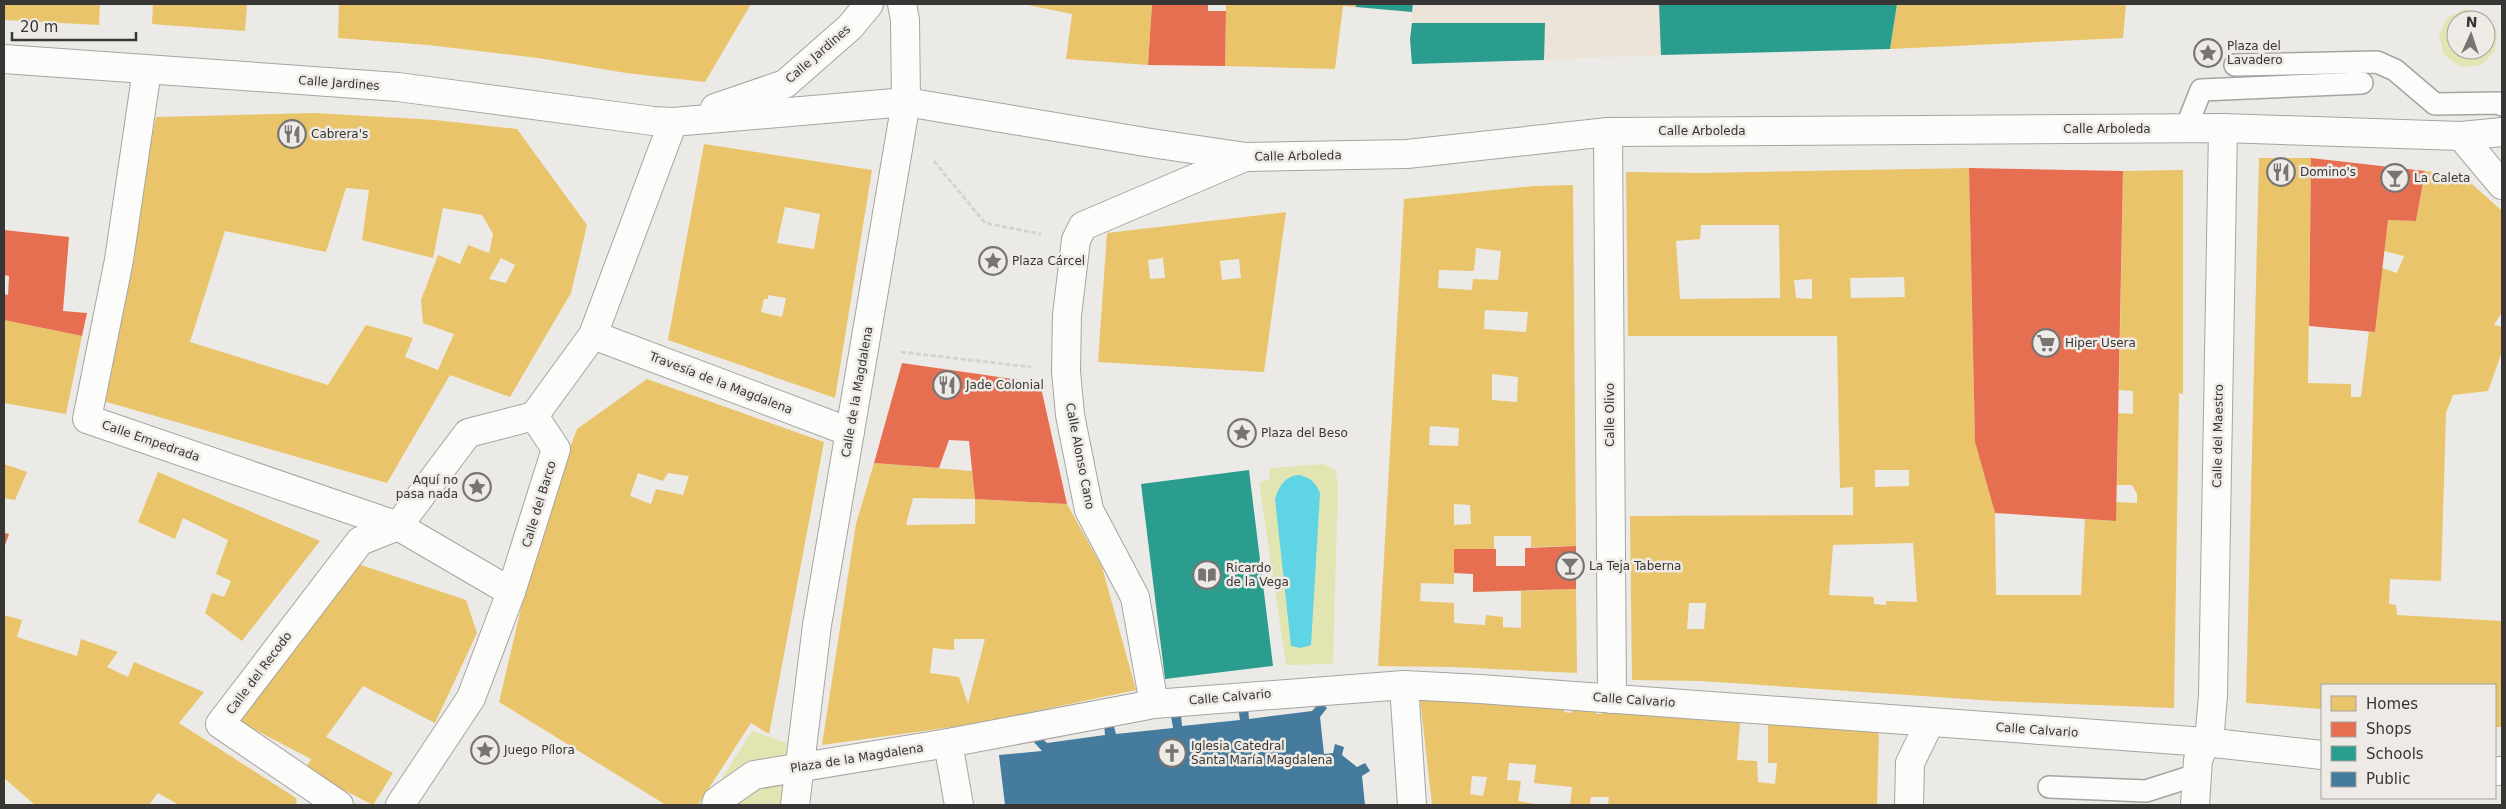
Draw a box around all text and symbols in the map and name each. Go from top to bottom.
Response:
scale bar [12,10,136,42]
north arrow [2446,10,2496,60]
text: N [2465,14,2478,30]
text: 20 m [20,18,58,36]
street label: Calle Jardines [783,22,853,86]
place icon: Plaza del Lavadero [2193,38,2223,68]
place label: Plaza del Lavadero [2227,39,2283,67]
street label: Calle Jardines [298,73,380,93]
restaurant icon: Cabrera's [277,119,307,149]
street label: Calle Arboleda [2063,122,2151,136]
street label: Calle Arboleda [1658,124,1746,138]
place label: Cabrera's [311,127,368,141]
street label: Calle Arboleda [1254,148,1342,164]
restaurant icon: Domino's [2266,157,2296,187]
bar icon: La Caleta [2380,163,2410,193]
place label: Domino's [2300,165,2356,179]
place label: La Caleta [2414,171,2470,185]
place icon: Plaza Cárcel [978,246,1008,276]
place label: Plaza Cárcel [1012,254,1085,268]
street label: Calle de la Magdalena [839,325,875,459]
supermarket icon: Hiper Usera [2031,328,2061,358]
place label: Hiper Usera [2065,336,2136,350]
street label: Travesía de la Magdalena [646,349,795,417]
restaurant icon: Jade Colonial [932,370,962,400]
place label: Jade Colonial [965,378,1044,392]
street label: Calle Olivo [1603,383,1617,447]
street label: Calle del Maestro [2210,384,2226,488]
street label: Calle Alonso Cano [1063,402,1097,510]
street label: Calle Empedrada [100,418,202,464]
place icon: Plaza del Beso [1227,418,1257,448]
place label: Plaza del Beso [1261,426,1348,440]
street label: Calle del Barco [519,459,559,549]
place icon: Aquí no pasa nada [462,472,492,502]
place label: Aquí no pasa nada [396,473,458,501]
bar icon: La Teja Taberna [1555,551,1585,581]
place label: La Teja Taberna [1589,559,1681,573]
library icon: Ricardo de la Vega [1192,560,1222,590]
place label: Ricardo de la Vega [1226,561,1289,589]
street label: Calle del Recodo [223,629,295,717]
legend [2321,684,2496,799]
street label: Calle Calvario [1188,686,1272,708]
street label: Calle Calvario [1592,690,1676,710]
text: Homes [2366,695,2418,713]
street label: Calle Calvario [1995,720,2079,740]
text: Shops [2366,720,2412,738]
place icon: Juego Pílora [470,735,500,765]
church icon: Iglesia Catedral Santa María Magdalena [1157,738,1187,768]
place label: Iglesia Catedral Santa María Magdalena [1191,739,1333,767]
street label: Plaza de la Magdalena [789,741,925,775]
place label: Juego Pílora [503,743,575,757]
text: Schools [2366,745,2424,763]
text: Public [2366,770,2410,788]

